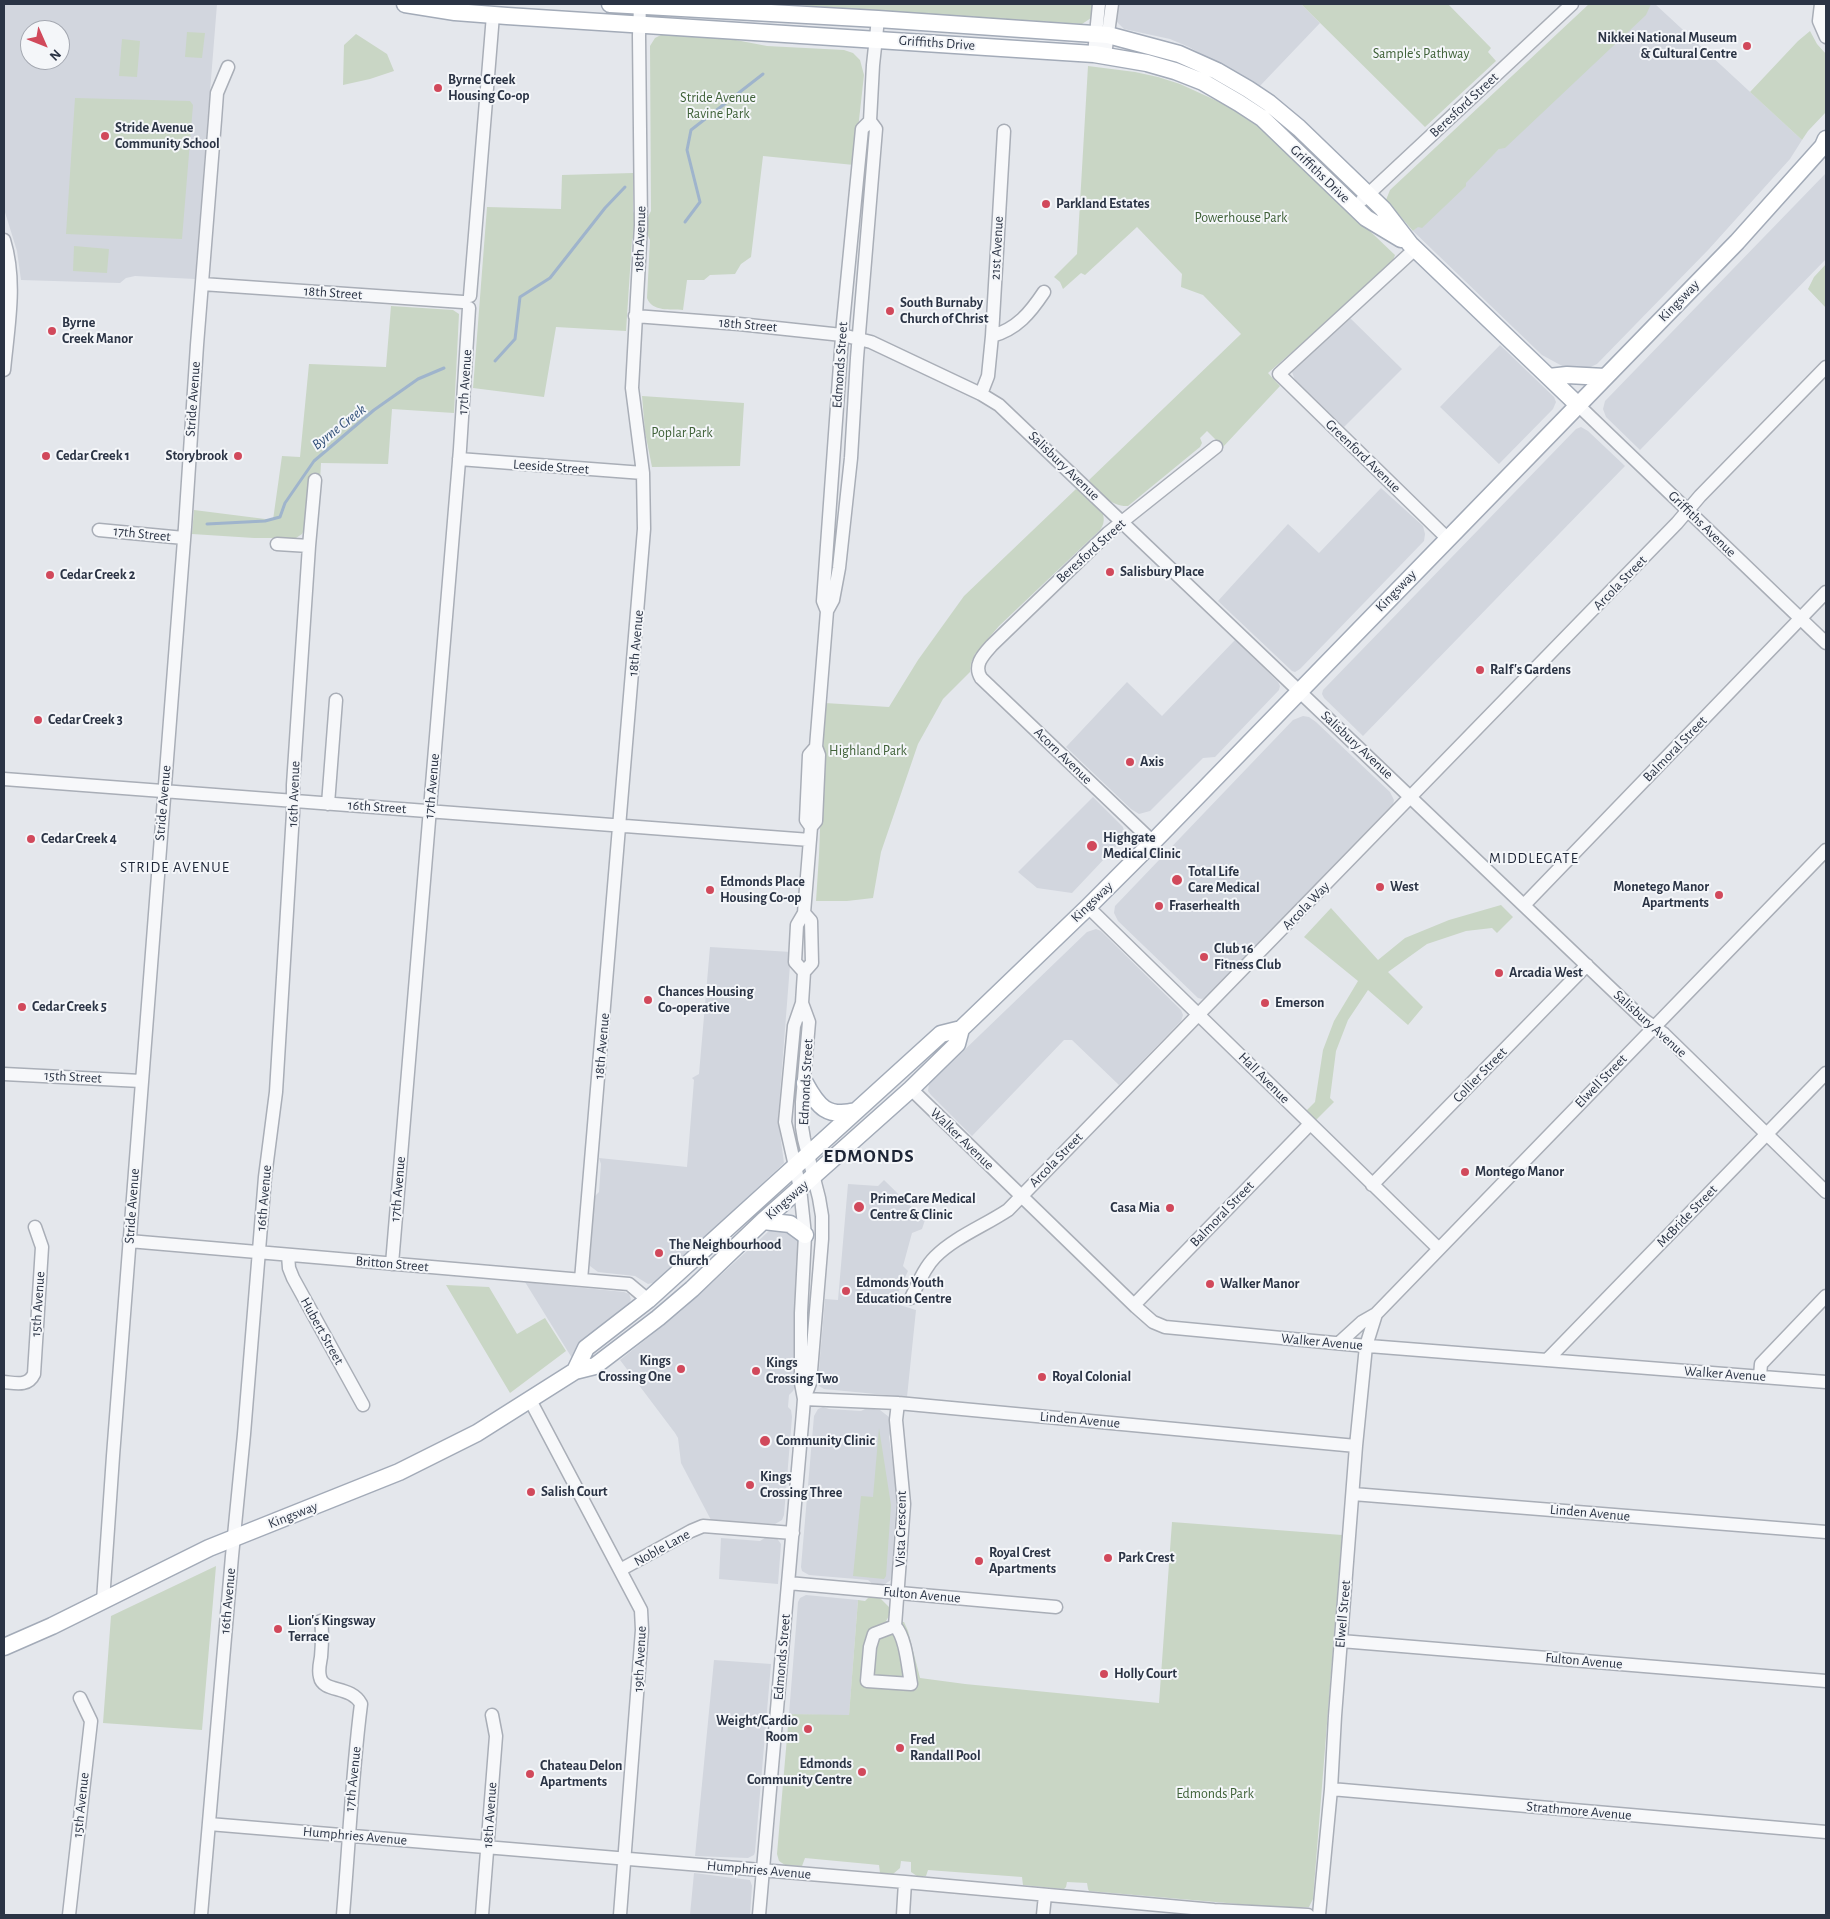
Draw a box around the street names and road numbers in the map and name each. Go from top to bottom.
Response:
street label: Griffiths Drive [898,32,976,54]
street label: Beresford Street [1426,69,1502,141]
street label: Griffiths Drive [1287,141,1353,207]
street label: 18th Avenue [630,206,650,272]
street label: 21st Avenue [987,216,1007,280]
street label: Kingsway [1655,277,1703,325]
street label: 18th Street [303,283,363,303]
street label: 18th Street [718,314,778,336]
street label: Edmonds Street [829,321,851,409]
street label: 17th Avenue [454,349,476,415]
street label: Stride Avenue [182,361,204,437]
street label: Greenford Avenue [1322,416,1404,496]
street label: Salisbury Avenue [1025,428,1103,504]
street label: Leeside Street [512,456,590,478]
street label: Griffiths Avenue [1664,487,1740,561]
street label: Beresford Street [1053,515,1129,587]
street label: 17th Street [112,523,172,545]
street label: Arcola Street [1590,552,1650,614]
street label: Kingsway [1372,567,1420,615]
street label: 18th Avenue [625,609,647,677]
street label: Salisbury Avenue [1317,707,1397,783]
street label: Balmoral Street [1639,713,1711,785]
street label: Acorn Avenue [1030,724,1096,788]
street label: 17th Avenue [421,753,443,819]
street label: 16th Avenue [284,761,304,827]
street label: Stride Avenue [151,765,175,841]
street label: 16th Street [347,797,407,817]
street label: Kingsway [1068,878,1116,926]
street label: Arcola Way [1279,878,1333,934]
street label: Salisbury Avenue [1610,987,1690,1061]
street label: 18th Avenue [591,1012,613,1080]
street label: Edmonds Street [795,1038,817,1126]
street label: Collier Street [1449,1044,1511,1106]
street label: Hall Avenue [1235,1049,1293,1107]
street label: Elwell Street [1571,1051,1631,1111]
street label: 15th Street [44,1067,102,1087]
street label: Walker Avenue [927,1105,997,1173]
street label: Arcola Street [1026,1129,1086,1191]
street label: 17th Avenue [387,1156,409,1222]
street label: 16th Avenue [253,1164,275,1232]
street label: Stride Avenue [121,1168,143,1244]
street label: Kingsway [762,1177,812,1223]
street label: Balmoral Street [1186,1178,1258,1250]
street label: McBride Street [1653,1181,1721,1251]
street label: Britton Street [355,1252,429,1276]
street label: 15th Avenue [27,1271,49,1337]
street label: Hubert Street [297,1294,347,1368]
street label: Walker Avenue [1280,1330,1364,1354]
street label: Walker Avenue [1684,1363,1766,1385]
street label: Linden Avenue [1039,1408,1121,1432]
street label: Vista Crescent [892,1491,910,1567]
street label: Kingsway [266,1498,320,1532]
street label: Linden Avenue [1549,1501,1631,1525]
street label: Noble Lane [631,1526,693,1570]
street label: 16th Avenue [217,1567,239,1635]
street label: Elwell Street [1332,1579,1354,1649]
street label: Fulton Avenue [883,1583,961,1607]
street label: Edmonds Street [770,1613,794,1701]
street label: 19th Avenue [630,1625,650,1693]
street label: Fulton Avenue [1545,1649,1623,1673]
street label: 17th Avenue [341,1746,365,1812]
street label: 15th Avenue [69,1772,93,1838]
street label: 18th Avenue [479,1781,501,1849]
street label: Strathmore Avenue [1526,1798,1632,1824]
street label: Humphries Avenue [302,1823,408,1849]
street label: Humphries Avenue [706,1857,812,1883]

